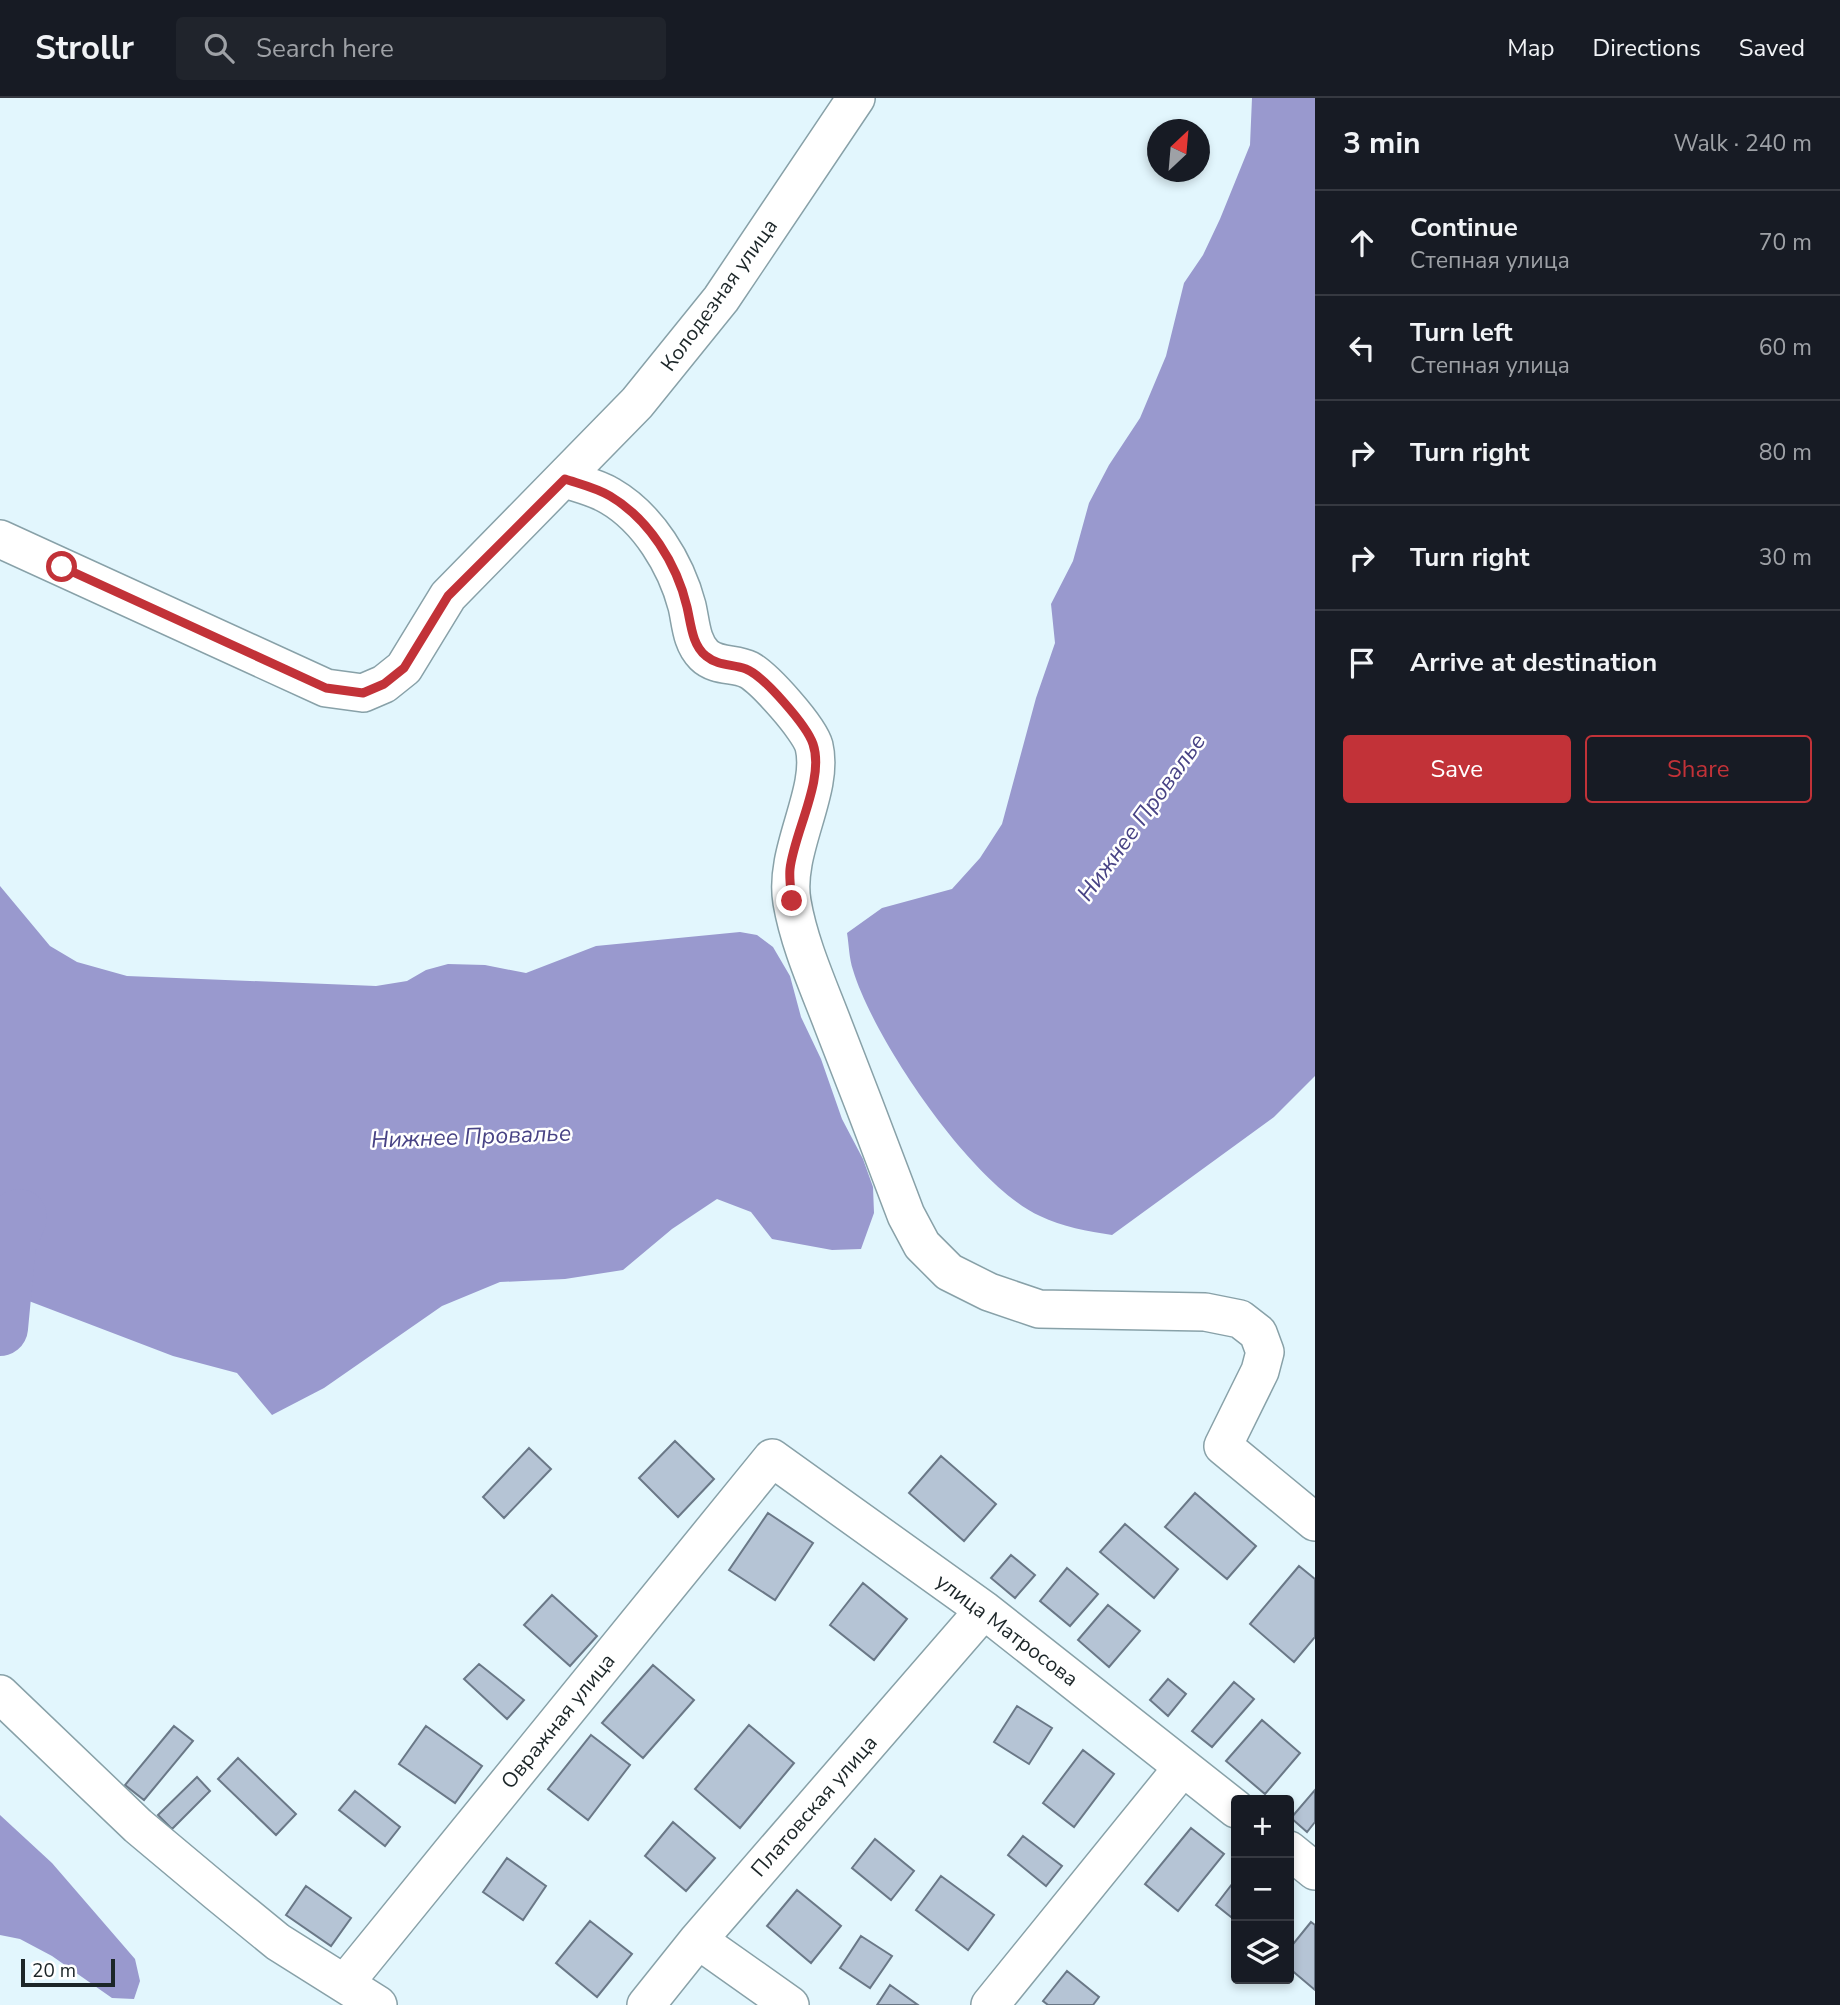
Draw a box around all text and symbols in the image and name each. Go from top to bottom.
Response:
search box [176,17,666,80]
text: Strollr [35,26,134,71]
icon: search [200,29,238,67]
text: Search here [256,31,394,66]
text: Map [1507,32,1554,64]
text: Directions [1592,32,1701,64]
text: Saved [1739,32,1805,64]
north arrow [1147,119,1210,182]
text: 3 min [1343,123,1421,164]
text: Walk · 240 m [1673,128,1812,159]
text: Continue [1410,210,1518,245]
street label: Колодезная улица [654,213,784,377]
icon: ahead [1343,224,1381,262]
text: 70 m [1759,227,1812,258]
text: Степная улица [1410,245,1570,276]
text: Turn left [1410,315,1513,350]
icon: left [1343,329,1381,367]
text: 60 m [1759,332,1812,363]
text: Степная улица [1410,350,1570,381]
icon: right [1343,434,1381,472]
text: Turn right [1410,435,1529,470]
text: 80 m [1759,437,1812,468]
icon: right [1343,539,1381,577]
text: Turn right [1410,540,1529,575]
text: 30 m [1759,542,1812,573]
route start [46,551,77,582]
icon: arrive [1343,644,1381,682]
text: Arrive at destination [1410,645,1657,680]
water label: Нижнее Провалье [1070,727,1213,907]
button: Save [1343,735,1571,803]
button: Share [1585,735,1812,803]
route end [776,885,807,916]
water label: Нижнее Провалье [370,1118,572,1155]
street label: улица Матросова [930,1567,1084,1693]
street label: Овражная улица [495,1647,621,1795]
street label: Платовская улица [745,1729,883,1883]
map controls [1231,1795,1294,1984]
button: + [1231,1795,1294,1858]
button: − [1231,1858,1294,1921]
button: layers [1231,1921,1294,1984]
scale bar [21,1956,116,1988]
text: 20 m [32,1958,76,1984]

